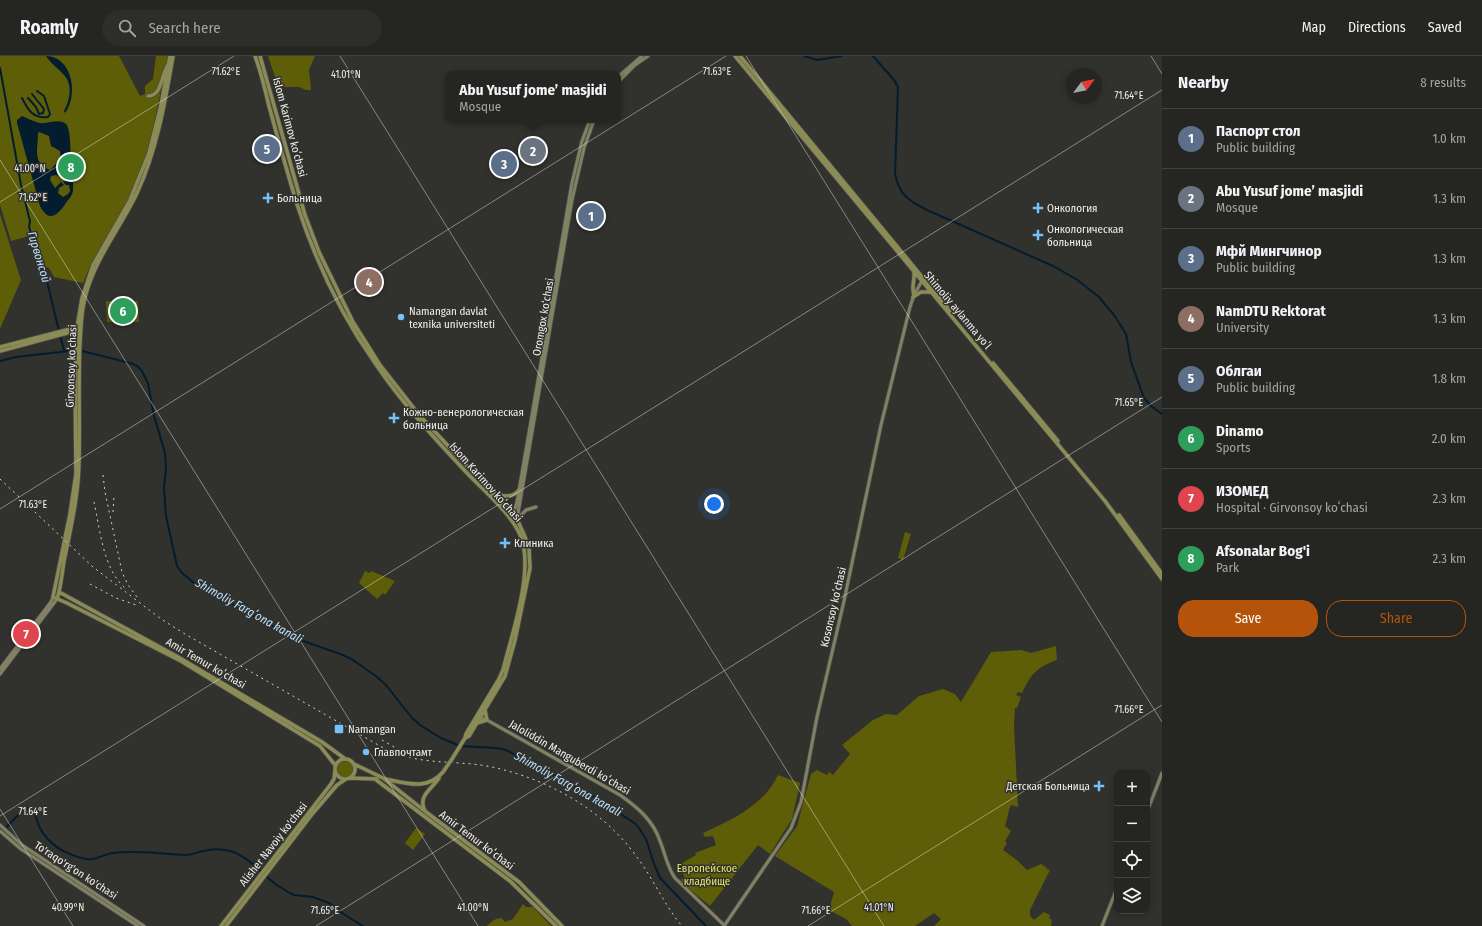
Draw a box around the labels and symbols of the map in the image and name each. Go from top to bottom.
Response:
text: 71.62°E [212,66,241,78]
text: 71.63°E [703,66,732,78]
north arrow [1066,68,1102,104]
text: 41.01°N [331,69,361,81]
street label: Islom Karimov koʻchasi [270,76,309,179]
text: 71.64°E [1114,90,1144,102]
pin: 5 [254,134,280,164]
pin: 2 [520,136,546,166]
pin: 3 [491,149,517,179]
pin: 8 [58,152,84,182]
text: 41.00°N [14,163,46,175]
text: 71.62°E [19,192,48,204]
marker: Больница [262,192,274,204]
place label: Больница [277,192,322,205]
pin: 1 [578,201,604,231]
marker: Онкология [1032,202,1044,214]
place label: Онкология [1047,202,1098,215]
place label: Онкологическая больница [1047,223,1124,249]
marker: Онкологическая больница [1032,229,1044,241]
water label: Гирвонсой [25,230,53,284]
pin: 4 [356,267,382,297]
street label: Shimoliy aylanma yoʻl [921,269,994,352]
street label: Oromgox ko‘chasi [530,277,557,357]
pin: 6 [110,296,136,326]
place label: Namangan davlat texnika universiteti [409,305,495,331]
marker: Namangan davlat texnika universiteti [396,312,406,322]
street label: Girvonsoy koʻchasi [64,324,79,408]
text: 71.65°E [1115,397,1144,409]
place label: Кожно-венерологическая больница [403,406,524,432]
marker: Кожно-венерологическая больница [388,412,400,424]
street label: Islom Karimov koʻchasi [446,440,525,525]
your location [704,494,724,514]
text: 71.63°E [19,499,48,511]
marker: Клиника [499,537,511,549]
place label: Клиника [514,537,554,550]
street label: Kosonsoy koʻchasi [818,566,849,648]
water label: Shimoliy Fargʻona kanali [192,574,306,646]
pin: 7 [13,619,39,649]
street label: Amir Temur koʻchasi [163,635,248,692]
text: 71.66°E [1114,704,1144,716]
street label: Jaloliddin Manguberdi koʻchasi [507,717,633,798]
marker: Namangan [333,723,345,735]
place label: Namangan [348,723,396,736]
place label: Главпочтамт [374,746,433,759]
marker: Главпочтамт [361,747,371,757]
water label: Shimoliy Fargʻona kanali [511,747,625,819]
place label: Детская Больница [1005,780,1090,793]
marker: Детская Больница [1093,780,1105,792]
street label: Alisher Navoiy ko'chasi [237,800,310,889]
text: 71.64°E [18,806,48,818]
street label: Amir Temur koʻchasi [437,808,517,873]
street label: To'raqo'rg'on ko'chasi [32,839,120,902]
park label: Европейское кладбище [677,862,737,888]
text: 40.99°N [52,902,84,914]
text: 41.00°N [457,902,489,914]
text: 41.01°N [864,902,894,914]
text: 71.65°E [311,905,340,917]
text: 71.66°E [801,905,831,917]

